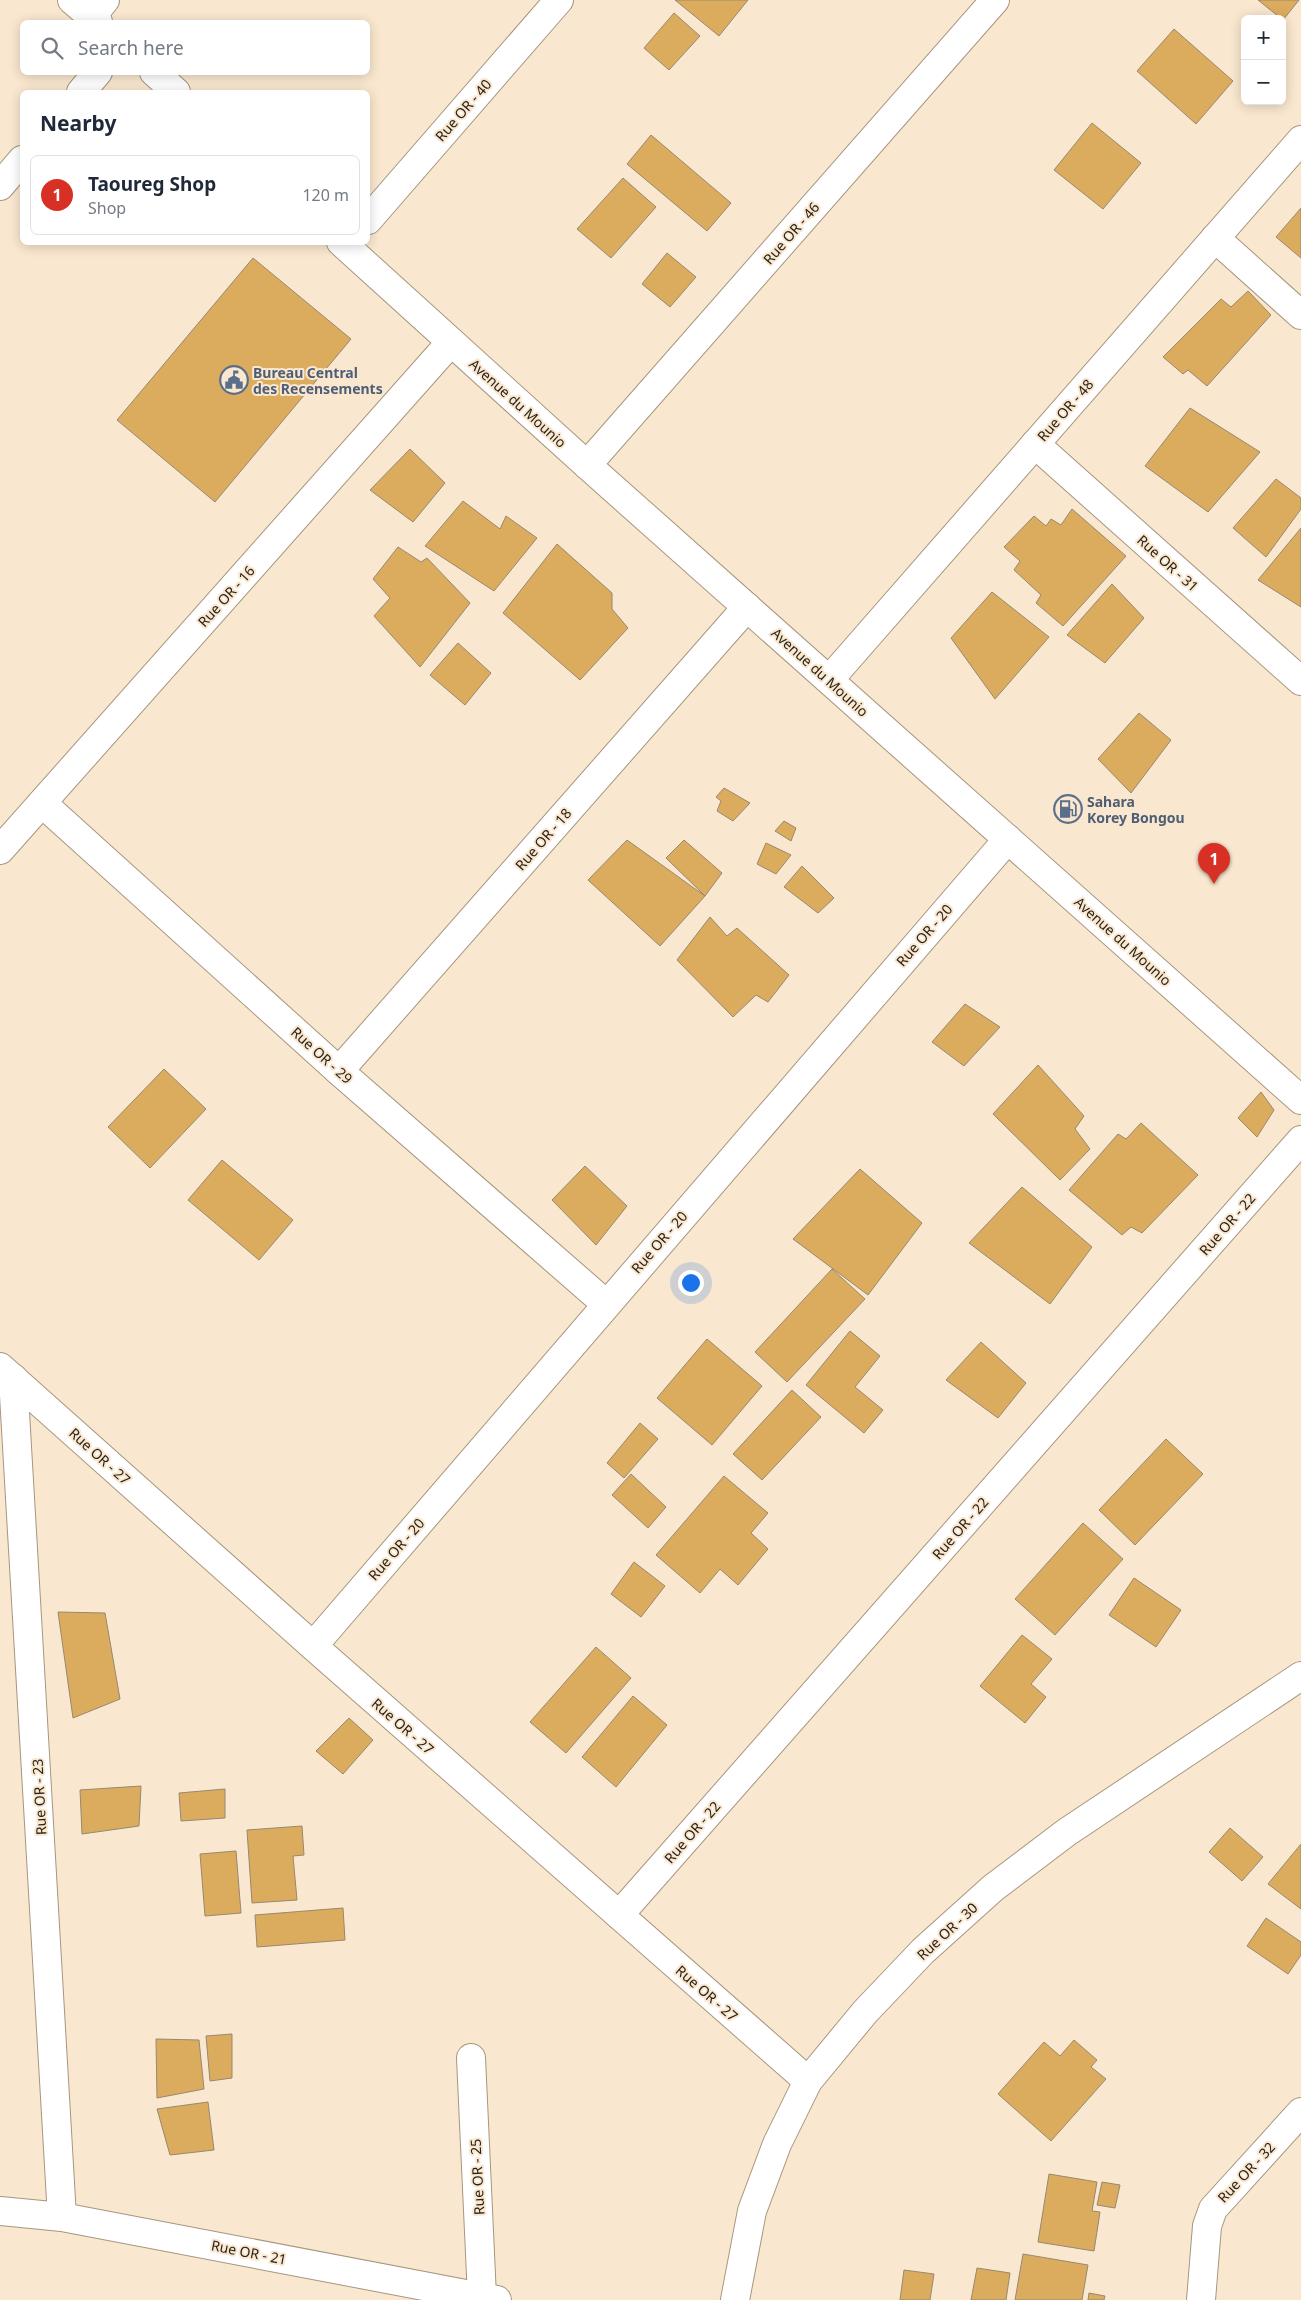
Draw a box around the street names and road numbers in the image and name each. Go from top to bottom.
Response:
street label: Rue OR - 40 [431,75,495,145]
street label: Rue OR - 46 [759,198,823,268]
street label: Avenue du Mounio [465,354,571,452]
street label: Rue OR - 48 [1033,375,1097,445]
street label: Rue OR - 31 [1133,530,1203,596]
street label: Rue OR - 16 [193,561,259,631]
street label: Avenue du Mounio [767,623,873,721]
street label: Rue OR - 18 [511,804,575,874]
street label: Avenue du Mounio [1070,892,1176,990]
street label: Rue OR - 20 [892,900,956,970]
street label: Rue OR - 29 [287,1022,357,1088]
street label: Rue OR - 22 [1195,1189,1259,1259]
street label: Rue OR - 20 [627,1207,691,1277]
street label: Rue OR - 27 [65,1423,135,1489]
street label: Rue OR - 22 [928,1493,992,1563]
street label: Rue OR - 20 [364,1514,428,1584]
street label: Rue OR - 27 [368,1694,438,1758]
street label: Rue OR - 23 [28,1758,50,1836]
street label: Rue OR - 22 [660,1797,724,1867]
street label: Rue OR - 30 [913,1898,981,1964]
street label: Rue OR - 27 [672,1961,742,2025]
street label: Rue OR - 25 [466,2138,488,2216]
street label: Rue OR - 32 [1213,2138,1279,2206]
street label: Rue OR - 21 [210,2235,288,2269]

